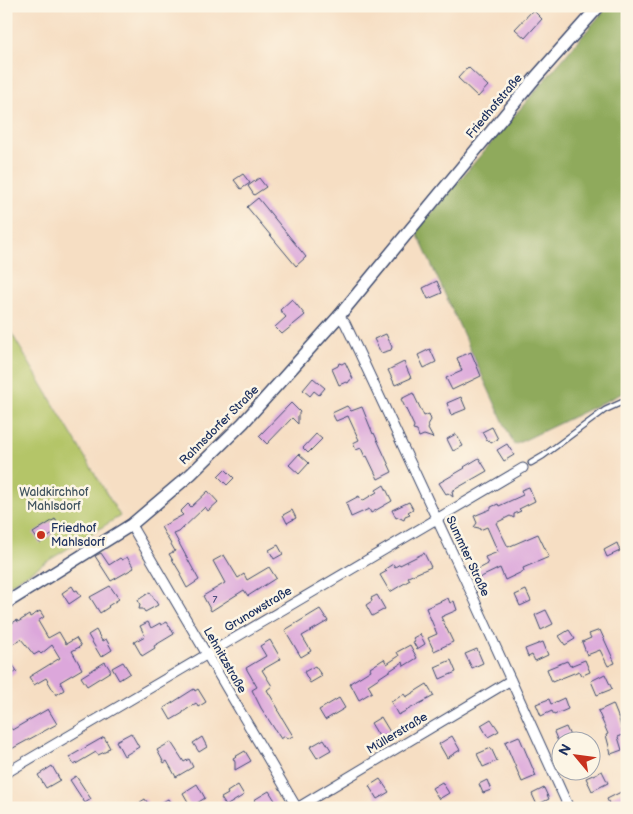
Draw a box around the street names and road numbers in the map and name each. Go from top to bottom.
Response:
street label: Friedhofstraße [463,71,526,142]
street label: Rahnsdorfer Straße [177,383,262,468]
street label: Summter Straße [442,514,493,599]
street label: Grunowstraße [222,583,295,635]
street label: Lehnitzstraße [200,625,249,696]
street label: Müllerstraße [364,709,430,757]

